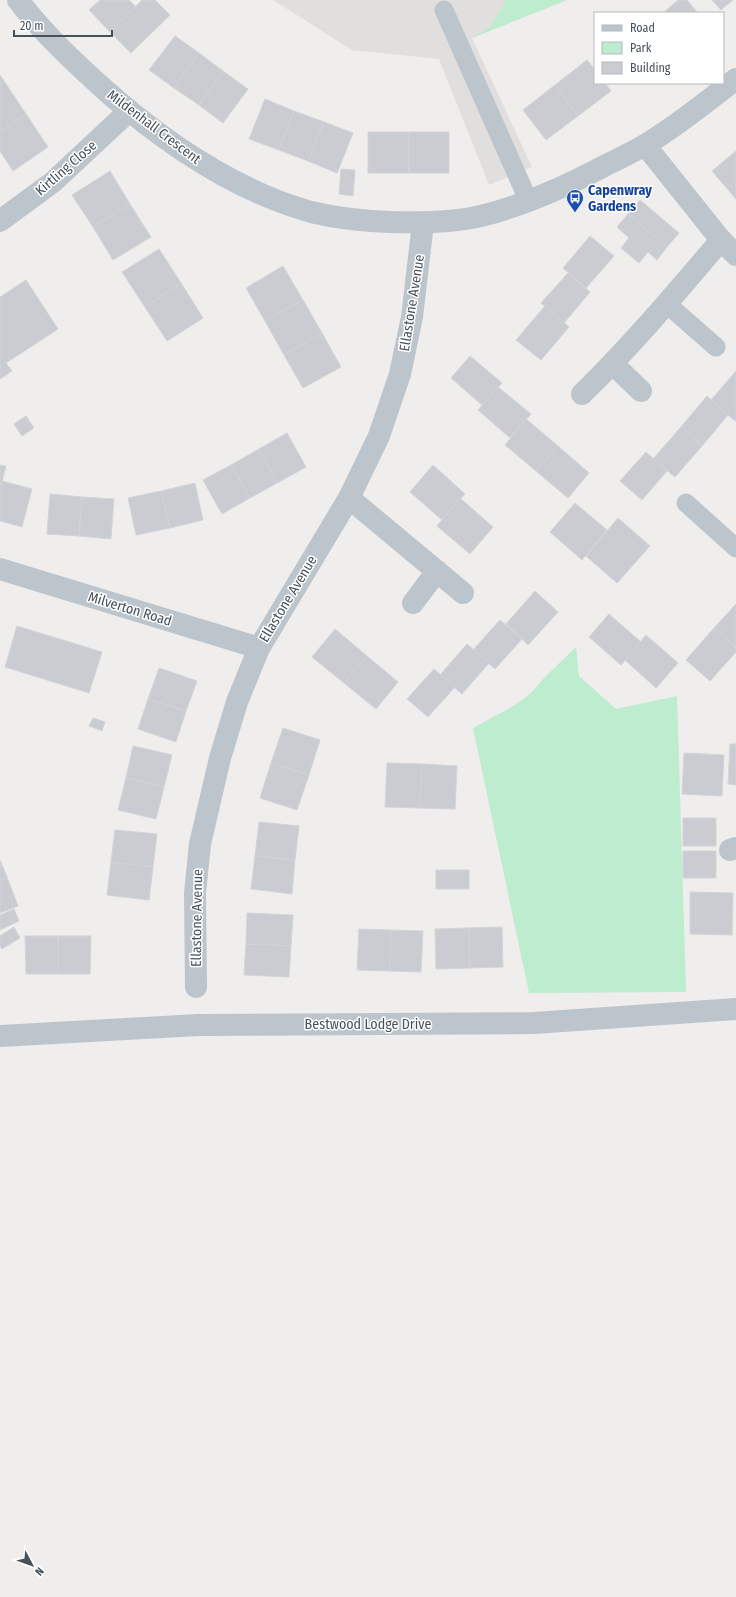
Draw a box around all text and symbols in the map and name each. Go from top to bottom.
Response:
scale bar [14,12,112,38]
legend [594,12,724,84]
text: 20 m [20,19,44,33]
text: Road [630,21,655,35]
text: Park [630,41,652,55]
text: Building [630,61,671,75]
street label: Mildenhall Crescent [104,86,204,168]
street label: Kirtling Close [32,137,100,199]
place label: Capenwray Gardens [588,182,652,215]
bus stop icon: Capenwray Gardens [565,188,585,213]
street label: Ellastone Avenue [396,253,428,353]
street label: Ellastone Avenue [255,553,321,645]
street label: Milverton Road [86,588,174,630]
street label: Ellastone Avenue [188,869,206,967]
street label: Bestwood Lodge Drive [305,1016,431,1033]
north arrow [12,1545,52,1585]
text: N [32,1564,46,1578]

